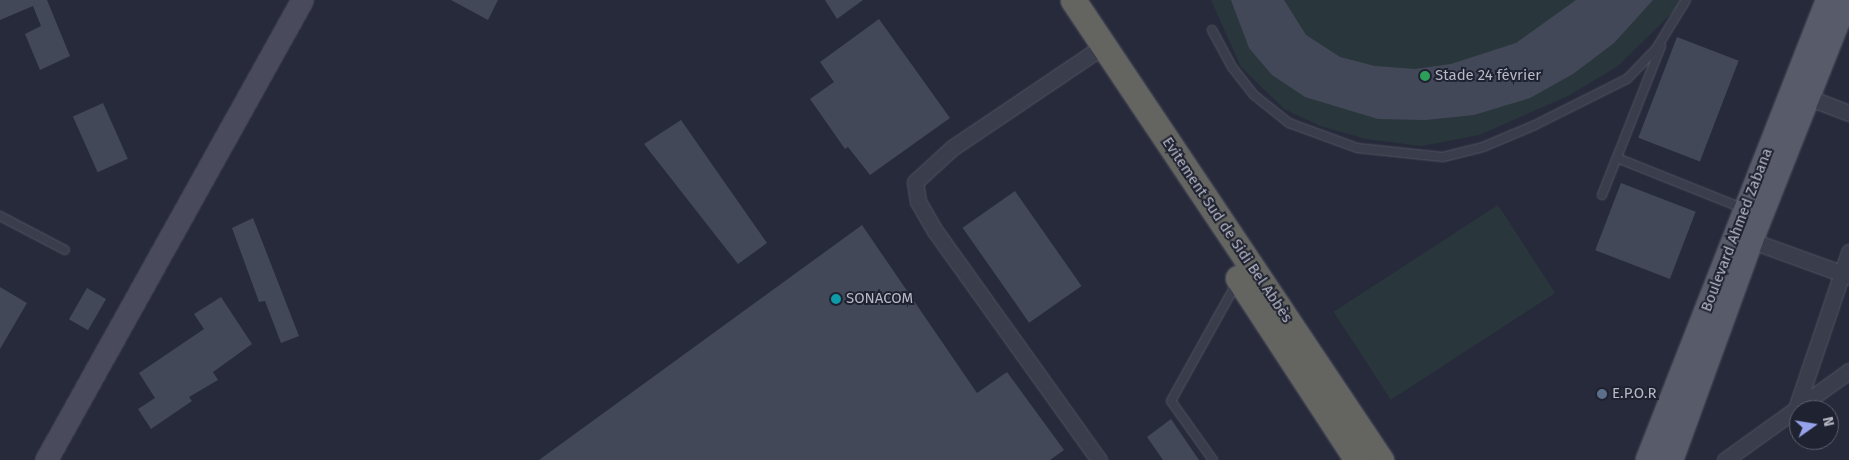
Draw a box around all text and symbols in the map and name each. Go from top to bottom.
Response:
place label: Stade 24 février [1435,67,1541,85]
marker: Stade 24 février [1419,70,1431,82]
street label: Evitement Sud de Sidi Bel Abbès [1158,134,1296,326]
street label: Boulevard Ahmed Zabana [1697,146,1777,314]
place label: SONACOM [846,290,913,308]
marker: SONACOM [830,293,842,305]
place label: E.P.O.R [1612,385,1657,403]
marker: E.P.O.R [1596,388,1608,400]
north arrow [1789,400,1839,450]
text: N [1819,415,1837,428]

